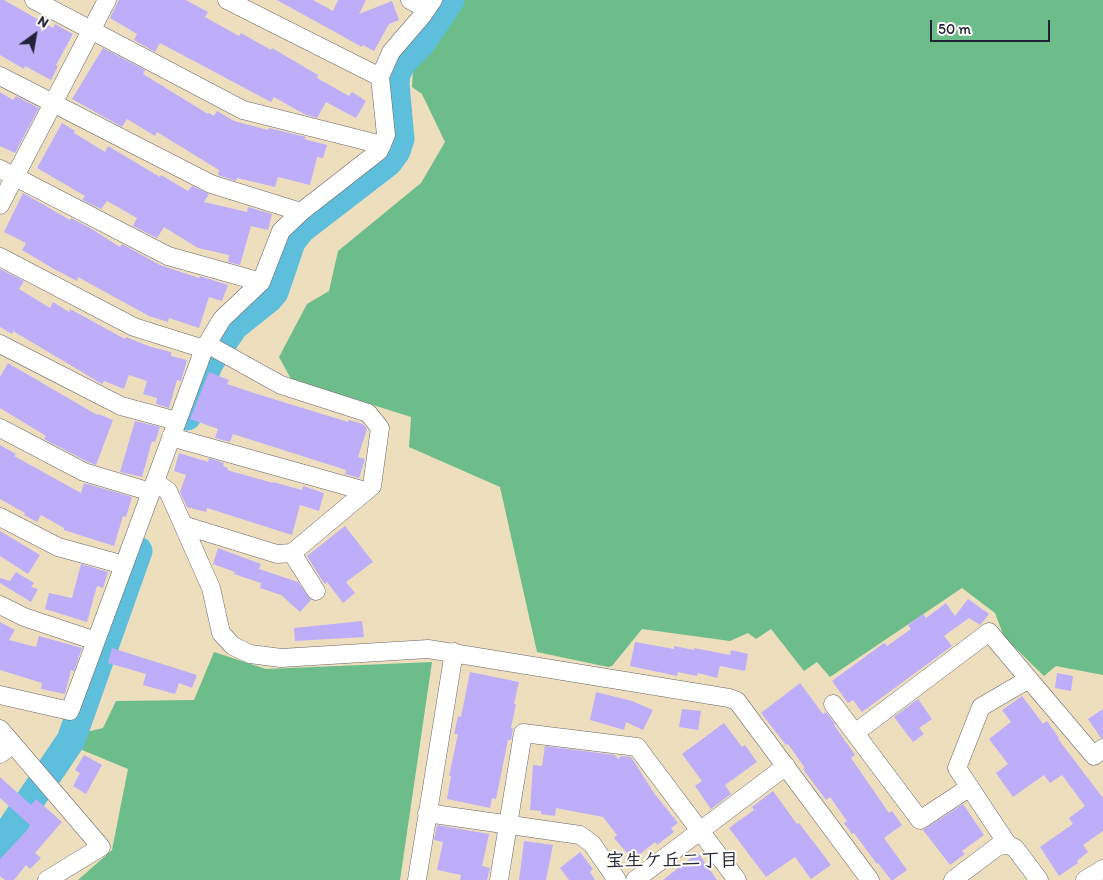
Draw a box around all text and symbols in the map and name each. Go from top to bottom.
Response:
north arrow [10,10,60,60]
scale bar [933,10,1053,42]
text: N [35,12,52,32]
text: 50 m [938,20,971,38]
district label: 宝生ケ丘二丁目 [606,850,738,872]

